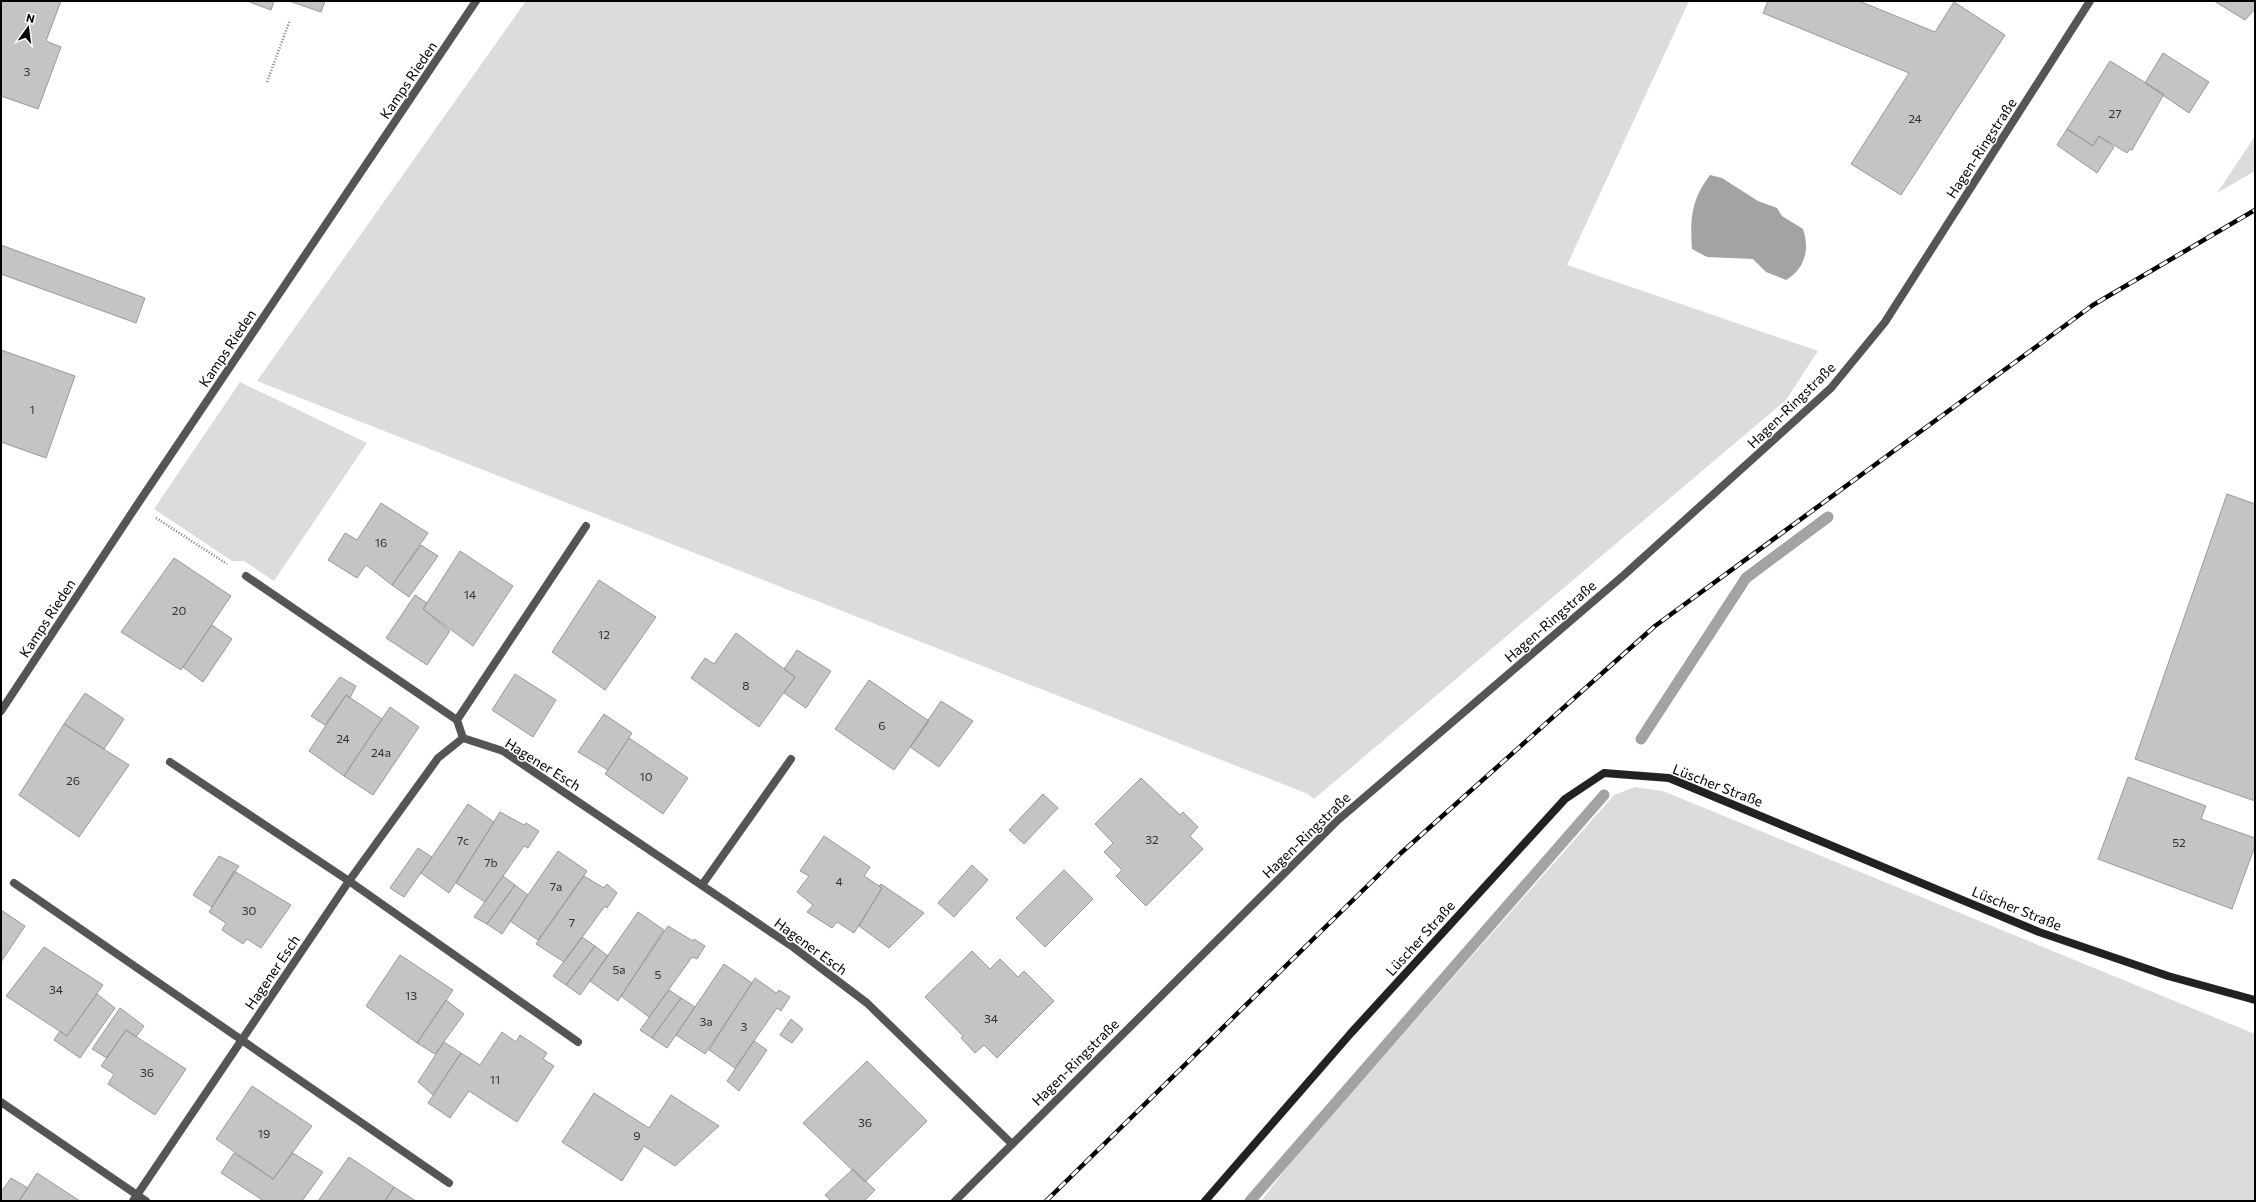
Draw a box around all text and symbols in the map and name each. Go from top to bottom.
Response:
north arrow [8,8,48,48]
text: N [25,11,36,25]
street label: Kamps Rieden [376,38,440,122]
house number: 3 [24,64,31,78]
street label: Hagen-Ringstraße [1942,95,2020,201]
house number: 27 [2109,106,2121,120]
house number: 24 [1908,111,1922,125]
street label: Kamps Rieden [195,306,259,390]
street label: Hagen-Ringstraße [1743,359,1839,451]
house number: 1 [29,402,35,416]
house number: 16 [375,535,387,549]
street label: Kamps Rieden [15,576,79,660]
street label: Hagen-Ringstraße [1501,577,1599,665]
house number: 14 [464,587,476,601]
house number: 20 [172,603,186,617]
house number: 12 [598,627,610,641]
house number: 8 [742,678,750,692]
house number: 6 [878,718,886,732]
house number: 24 [336,731,350,745]
street label: Hagener Esch [502,734,584,794]
house number: 24a [371,745,391,759]
street label: Lüscher Straße [1670,760,1766,810]
house number: 10 [640,769,653,783]
house number: 26 [66,773,80,787]
street label: Hagen-Ringstraße [1258,789,1354,881]
house number: 32 [1145,832,1159,846]
house number: 7c [457,833,469,847]
house number: 52 [2172,835,2186,849]
house number: 7b [484,855,498,869]
house number: 4 [835,874,843,888]
house number: 7a [550,879,562,893]
street label: Lüscher Straße [1970,882,2064,934]
street label: Lüscher Straße [1382,897,1458,979]
house number: 30 [242,903,257,917]
street label: Hagener Esch [771,914,851,978]
house number: 7 [569,915,575,929]
street label: Hagener Esch [241,932,303,1012]
house number: 5a [612,962,626,976]
house number: 5 [655,967,662,981]
house number: 34 [49,982,63,996]
house number: 13 [405,988,417,1002]
house number: 34 [984,1011,998,1025]
house number: 3a [699,1014,713,1028]
street label: Hagen-Ringstraße [1028,1015,1122,1109]
house number: 3 [741,1019,748,1033]
house number: 36 [140,1065,154,1079]
house number: 11 [490,1072,500,1086]
house number: 36 [858,1115,872,1129]
house number: 19 [258,1126,270,1140]
house number: 9 [633,1128,641,1142]

